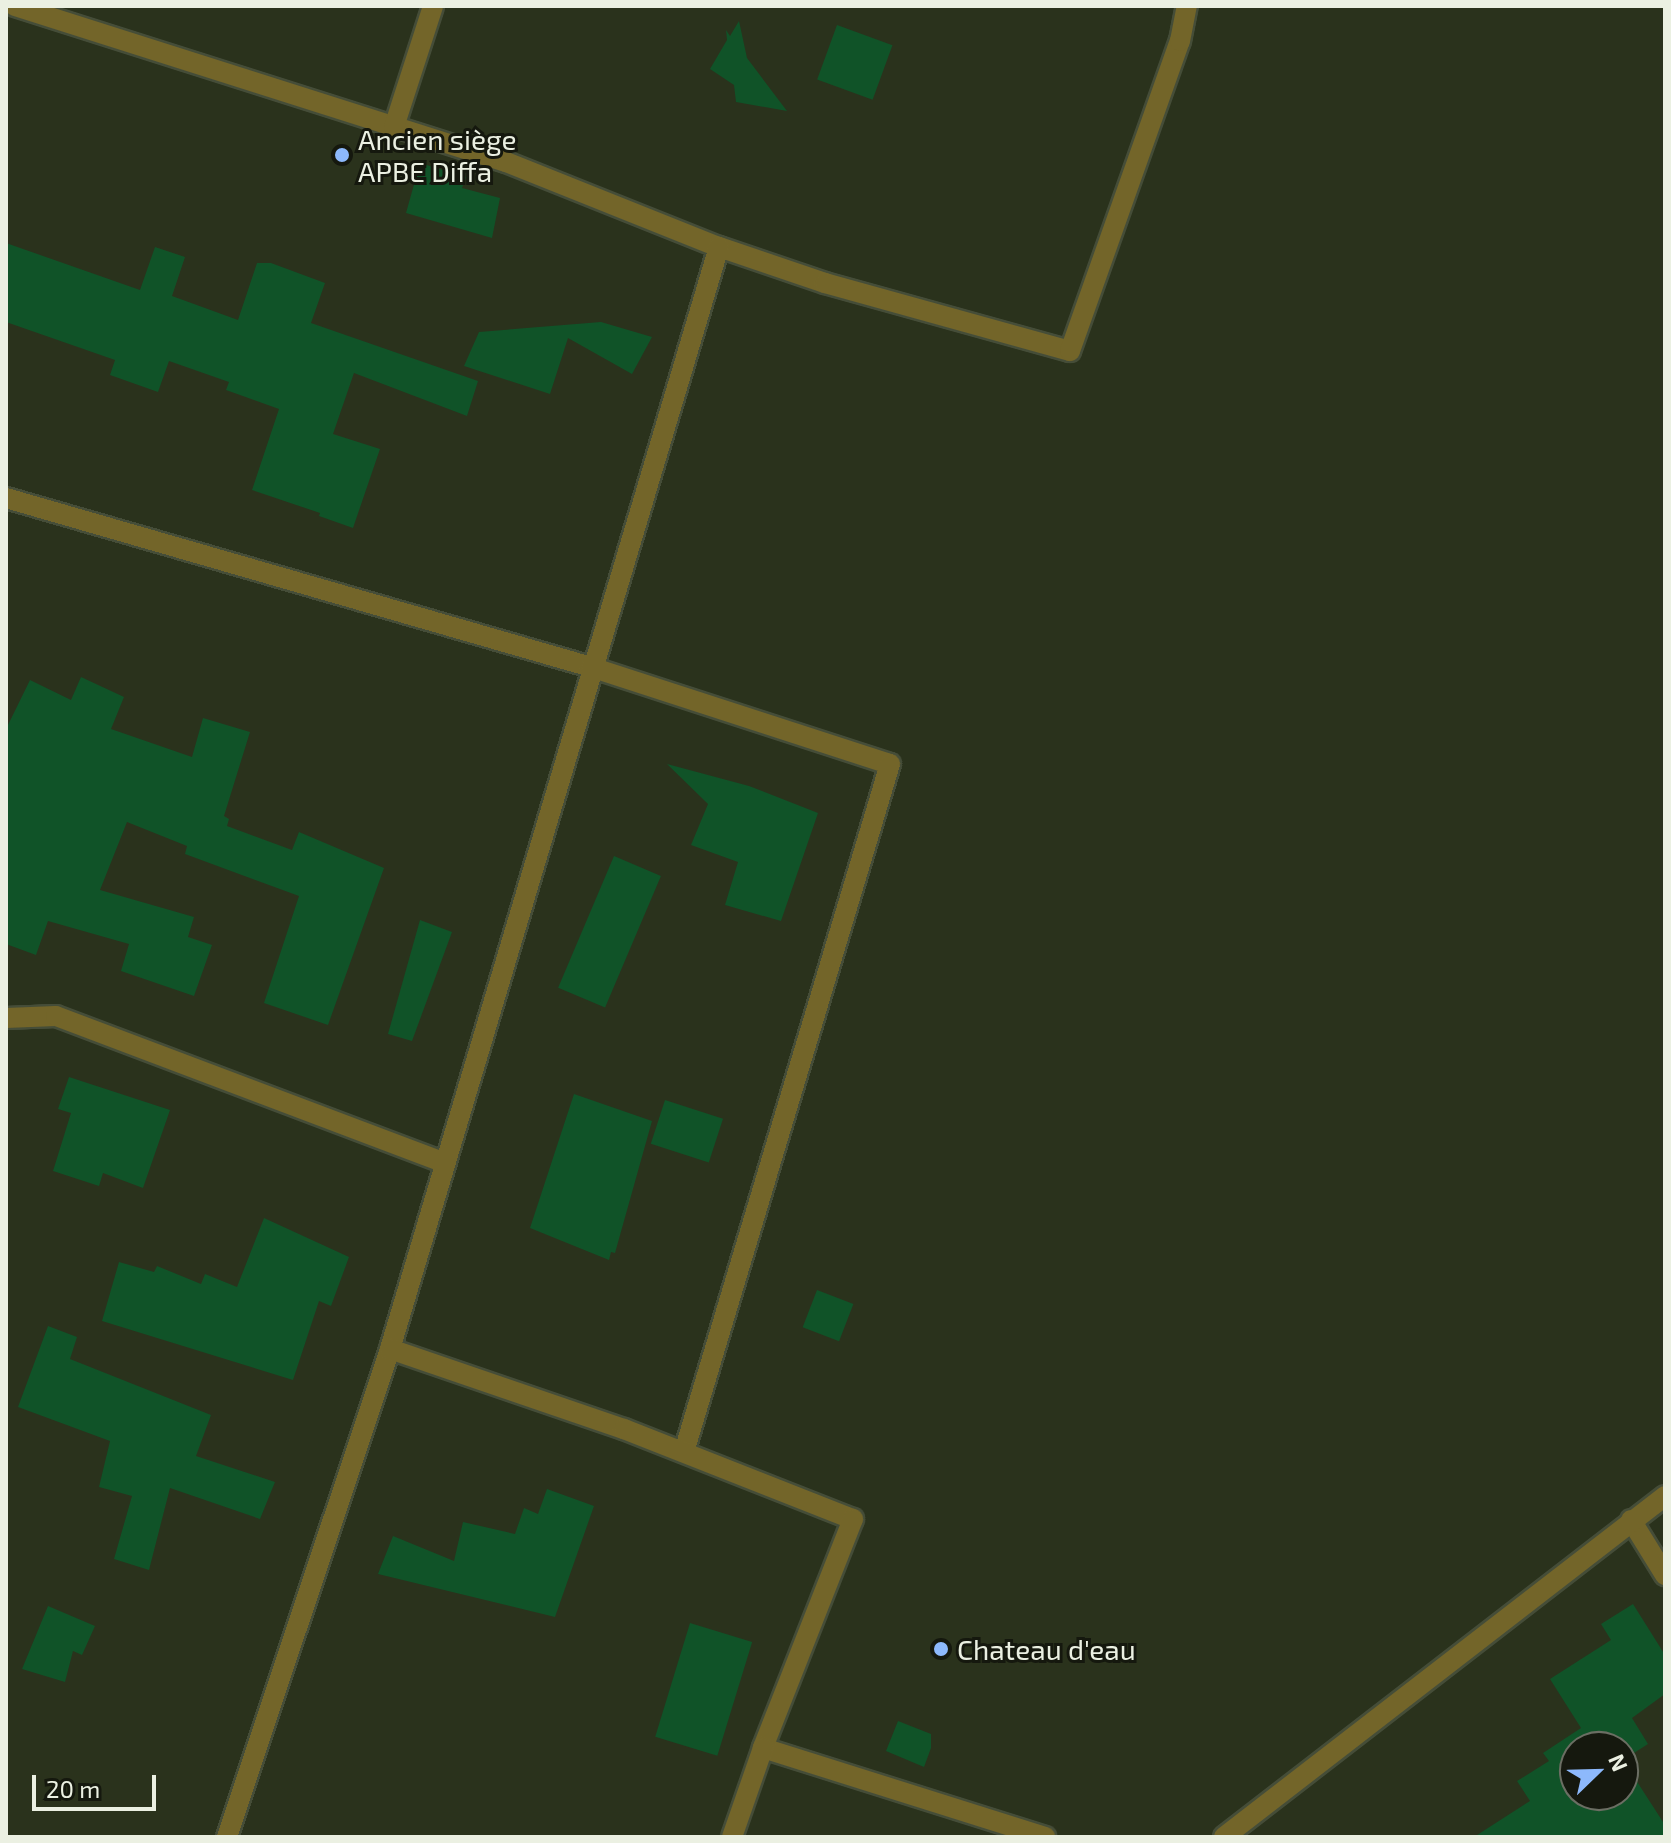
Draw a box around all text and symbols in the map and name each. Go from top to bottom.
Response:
place label: Ancien siège APBE Diffa [358,122,517,188]
marker: Ancien siège APBE Diffa [333,146,351,164]
place label: Chateau d'eau [957,1632,1136,1666]
marker: Chateau d'eau [932,1640,950,1658]
north arrow [1559,1731,1639,1811]
text: N [1604,1750,1634,1775]
scale bar [36,1759,160,1809]
text: 20 m [46,1774,100,1803]

